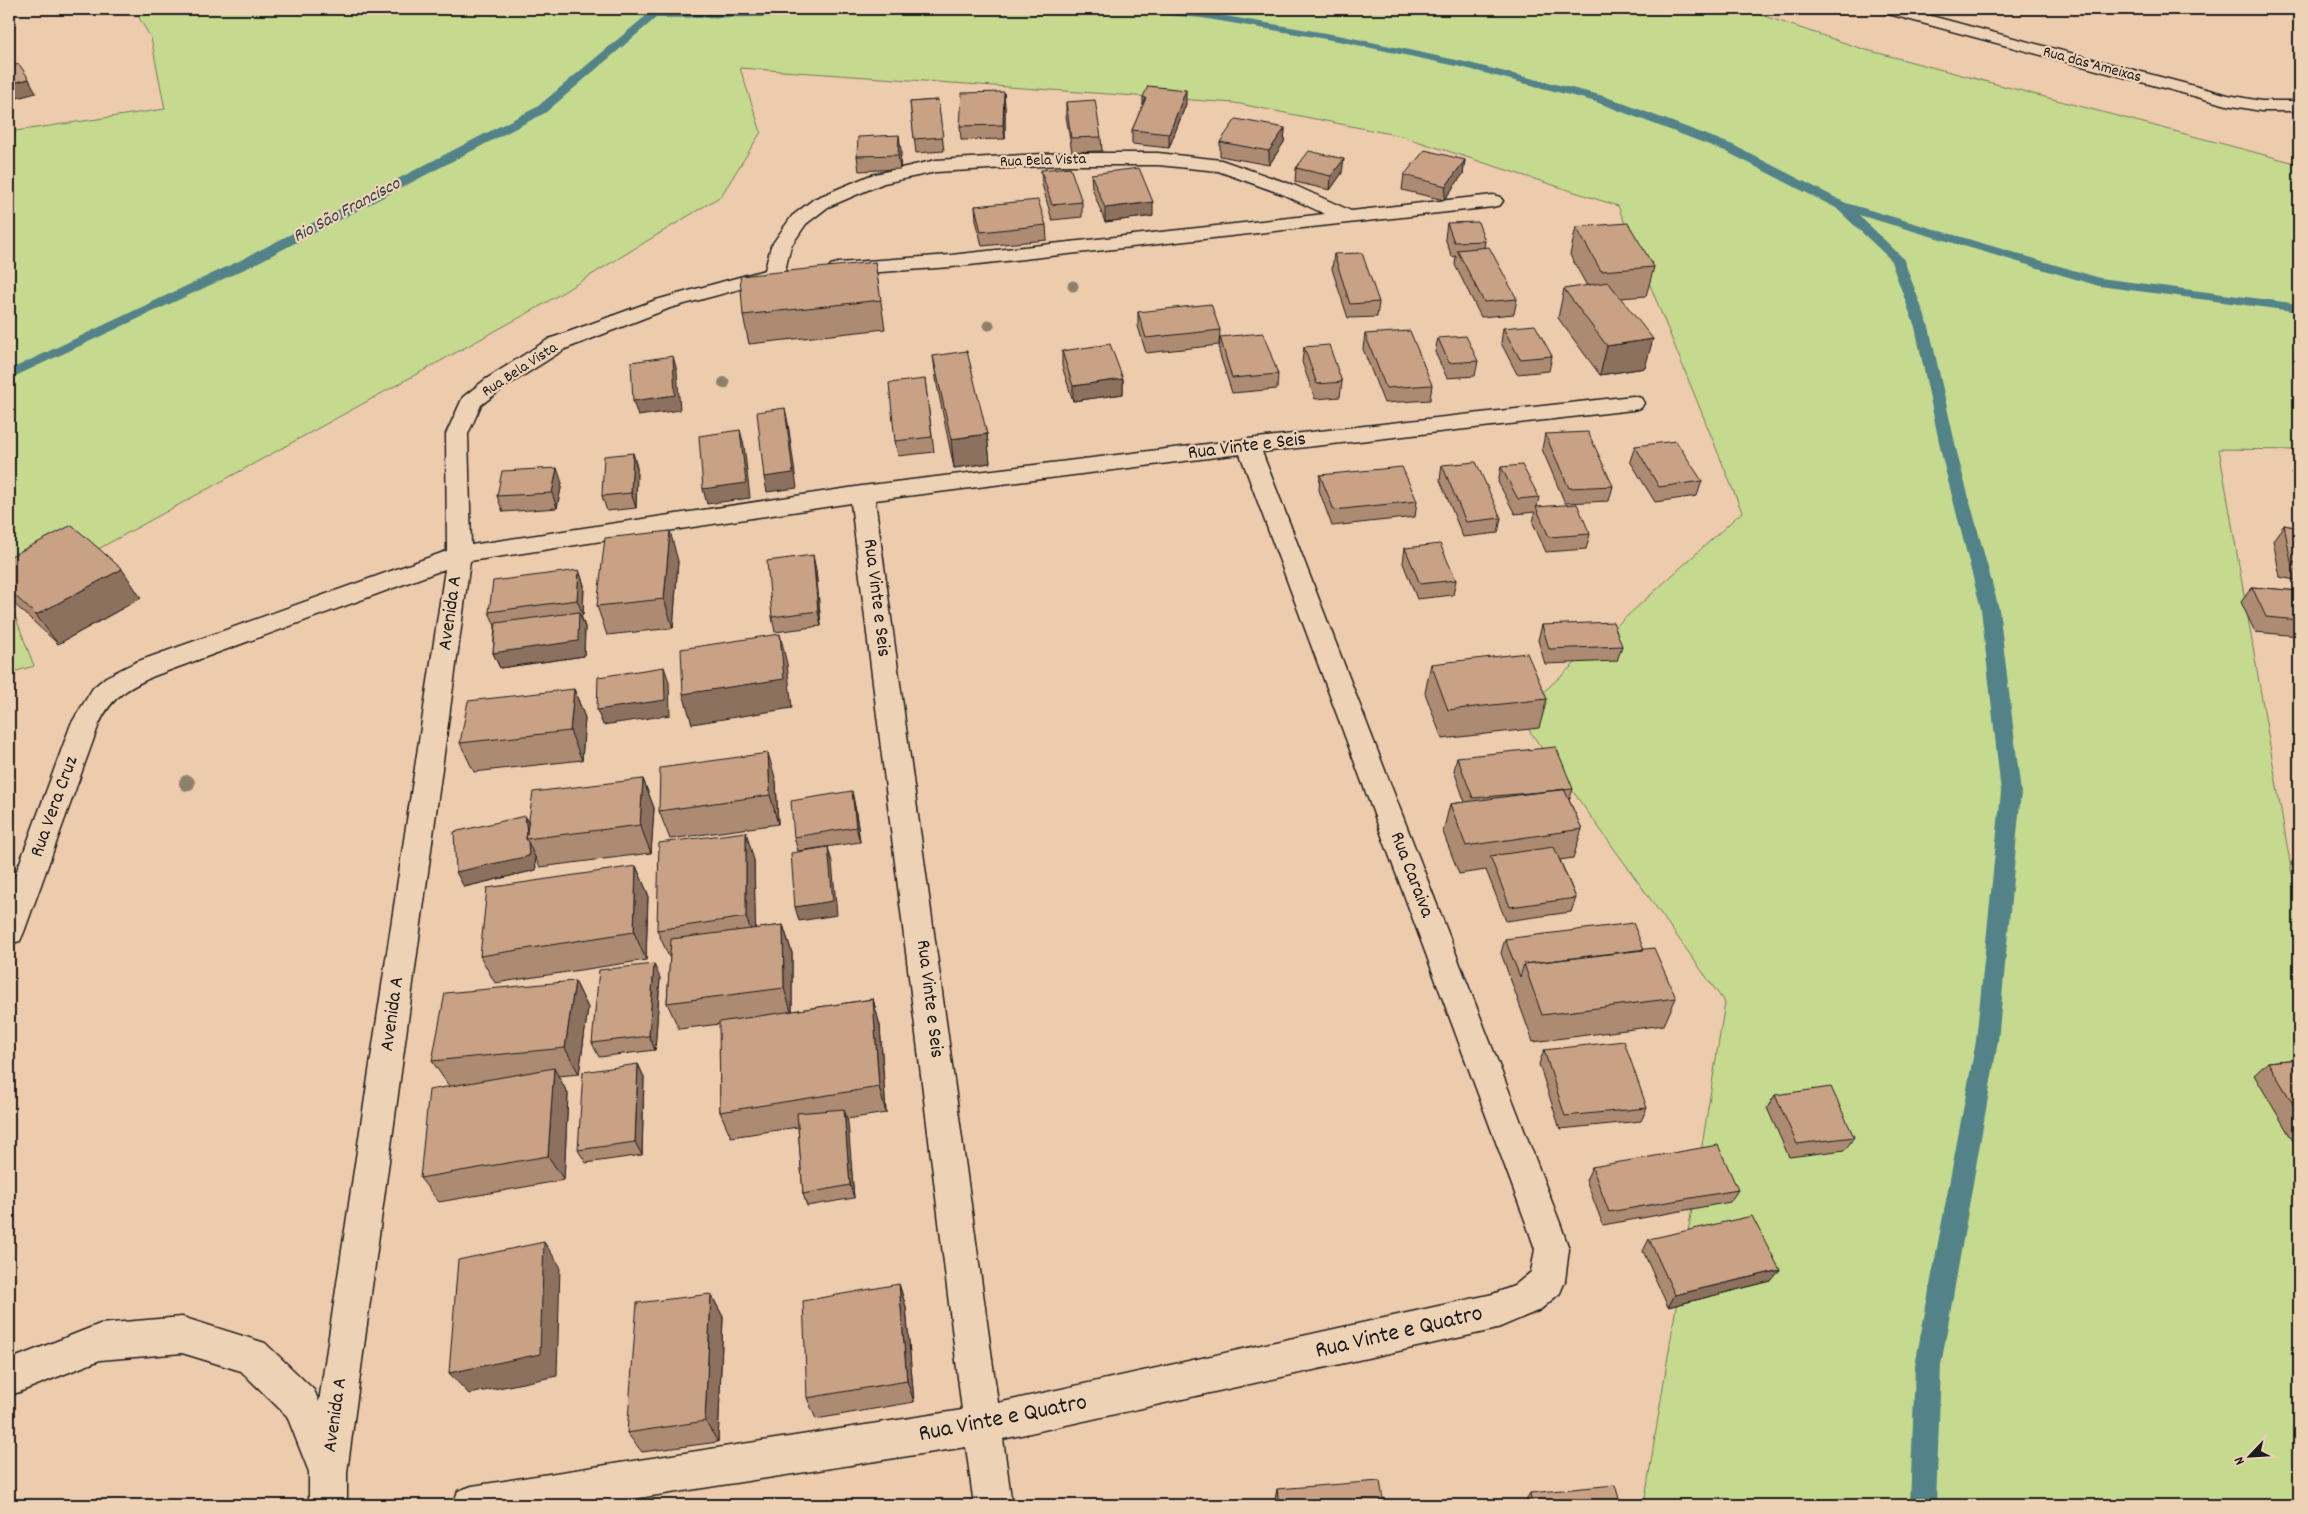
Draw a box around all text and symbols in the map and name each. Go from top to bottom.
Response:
street label: Rua das Ameixas [2040,41,2144,89]
street label: Rua Bela Vista [1000,148,1087,174]
water label: Rio São Francisco [289,172,406,250]
street label: Rua Bela Vista [478,337,563,403]
street label: Rua Vinte e Seis [1186,426,1308,468]
street label: Rua Vinte e Seis [855,537,897,659]
street label: Avenida A [432,574,470,652]
street label: Rua Vera Cruz [24,752,86,861]
street label: Rua Caraiva [1382,828,1440,922]
street label: Rua Vinte e Seis [908,938,950,1060]
street label: Avenida A [374,975,412,1053]
street label: Rua Vinte e Quatro [1312,1297,1486,1369]
street label: Avenida A [317,1376,355,1454]
street label: Rua Vinte e Quatro [916,1386,1090,1452]
north arrow [2226,1432,2276,1482]
text: N [2229,1453,2251,1468]

